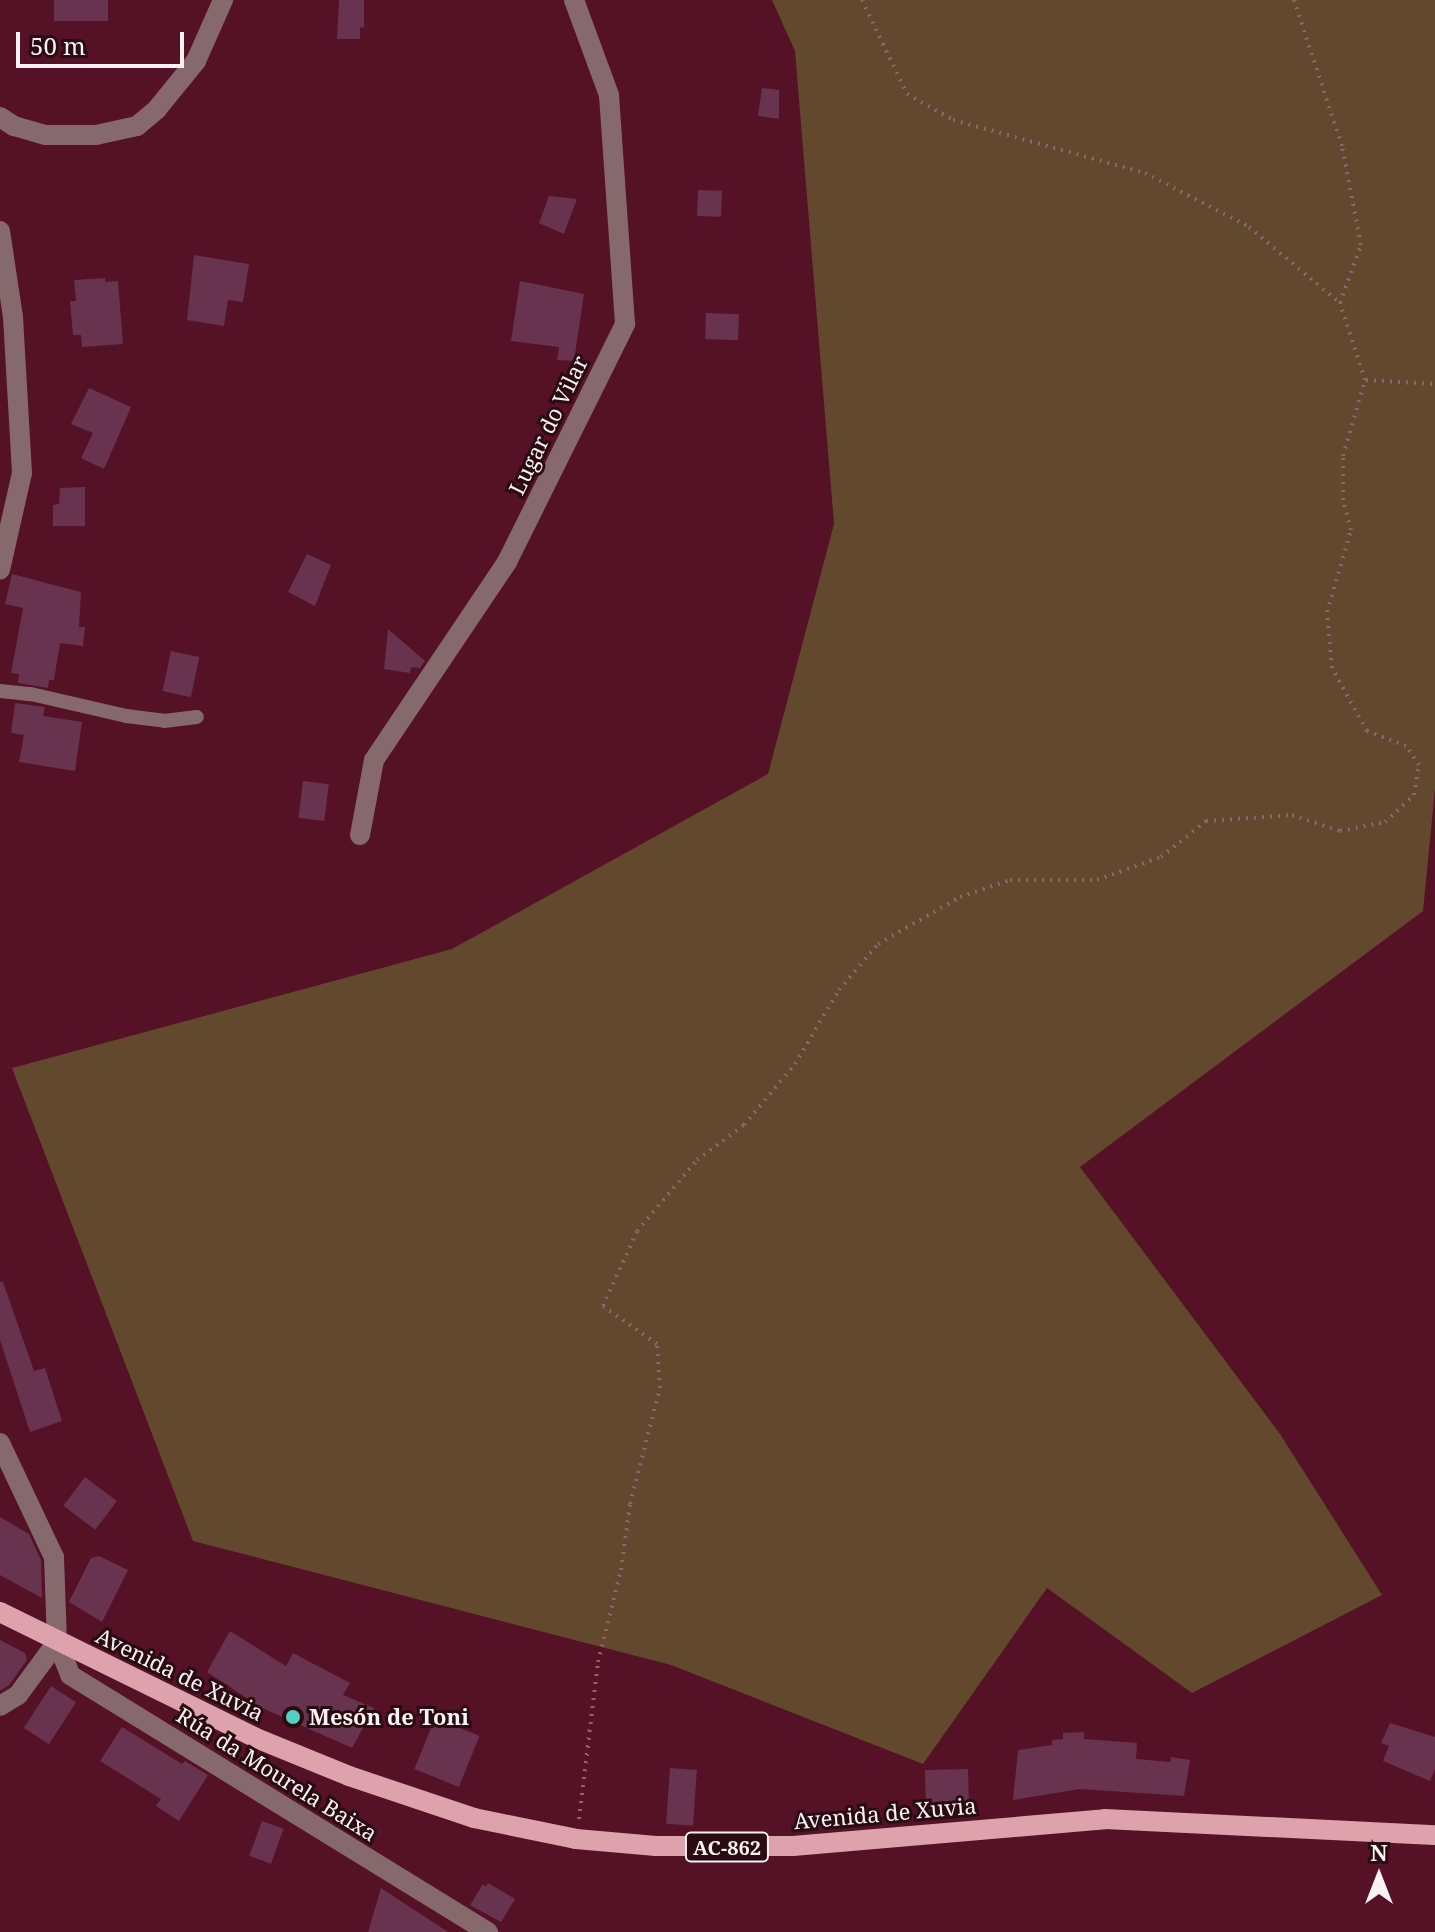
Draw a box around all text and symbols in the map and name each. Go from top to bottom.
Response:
scale bar [20,16,188,66]
text: 50 m [30,29,86,62]
street label: Lugar do Vilar [503,351,593,499]
street label: Avenida de Xuvia [92,1622,268,1726]
street label: Rúa da Mourela Baixa [172,1701,382,1847]
place label: Mesón de Toni [309,1704,469,1730]
marker: Mesón de Toni [284,1708,302,1726]
street label: Avenida de Xuvia [793,1792,977,1834]
road number: AC-862 [683,1831,771,1863]
north arrow [1339,1836,1419,1916]
text: N [1370,1837,1388,1867]

